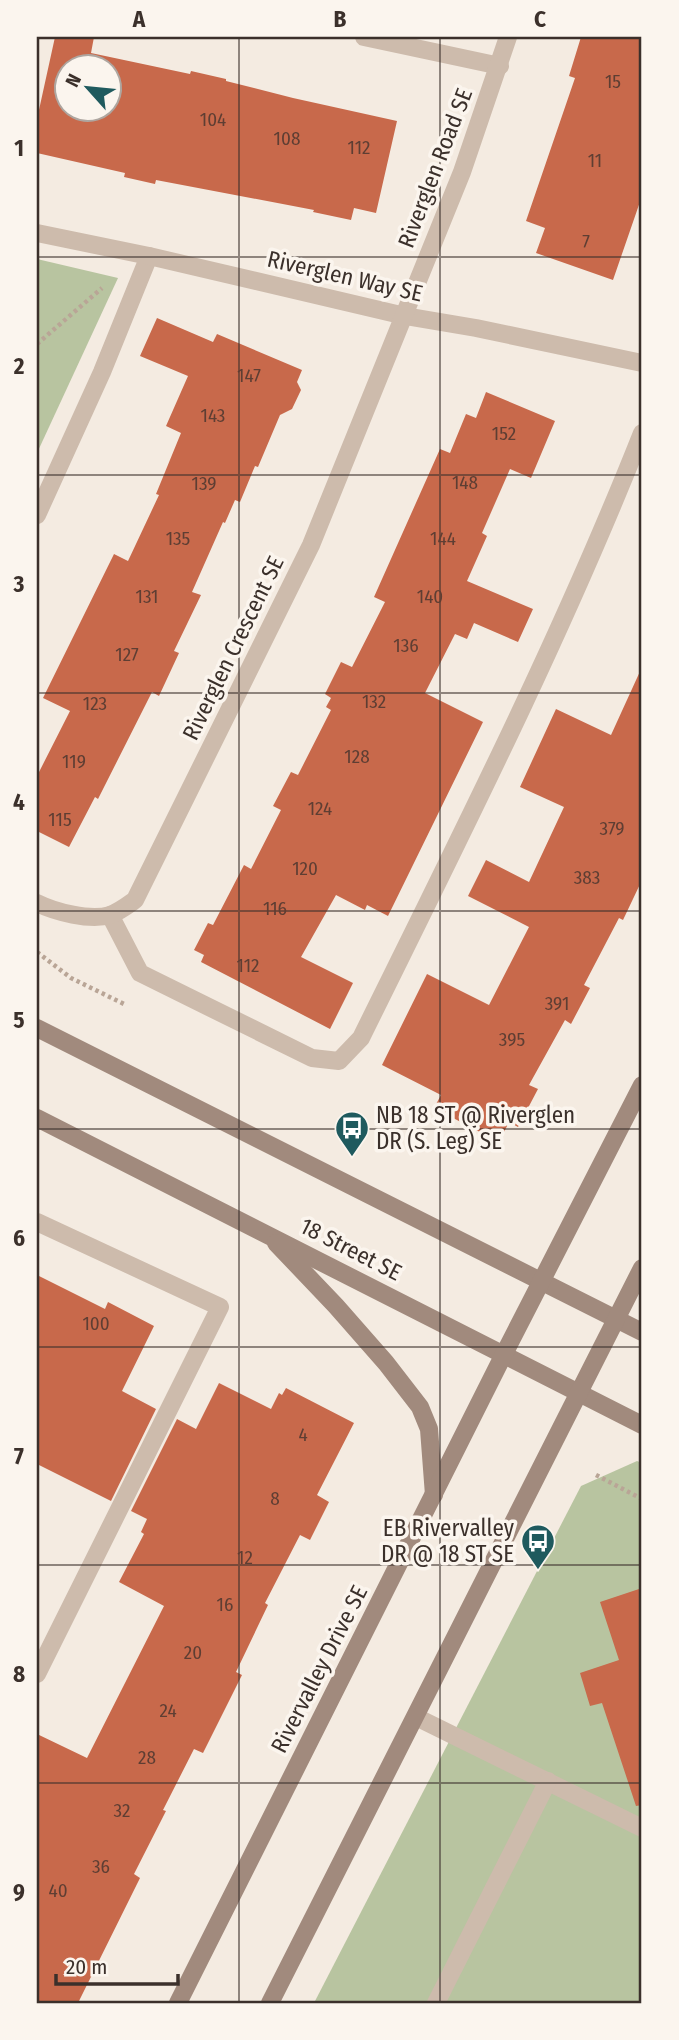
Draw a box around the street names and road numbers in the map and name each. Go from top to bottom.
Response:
street label: Riverglen Road SE [392,84,478,252]
street label: Riverglen Way SE [265,245,425,307]
street label: Riverglen Crescent SE [176,551,290,745]
street label: 18 Street SE [296,1212,406,1286]
street label: Rivervalley Drive SE [265,1581,373,1757]

